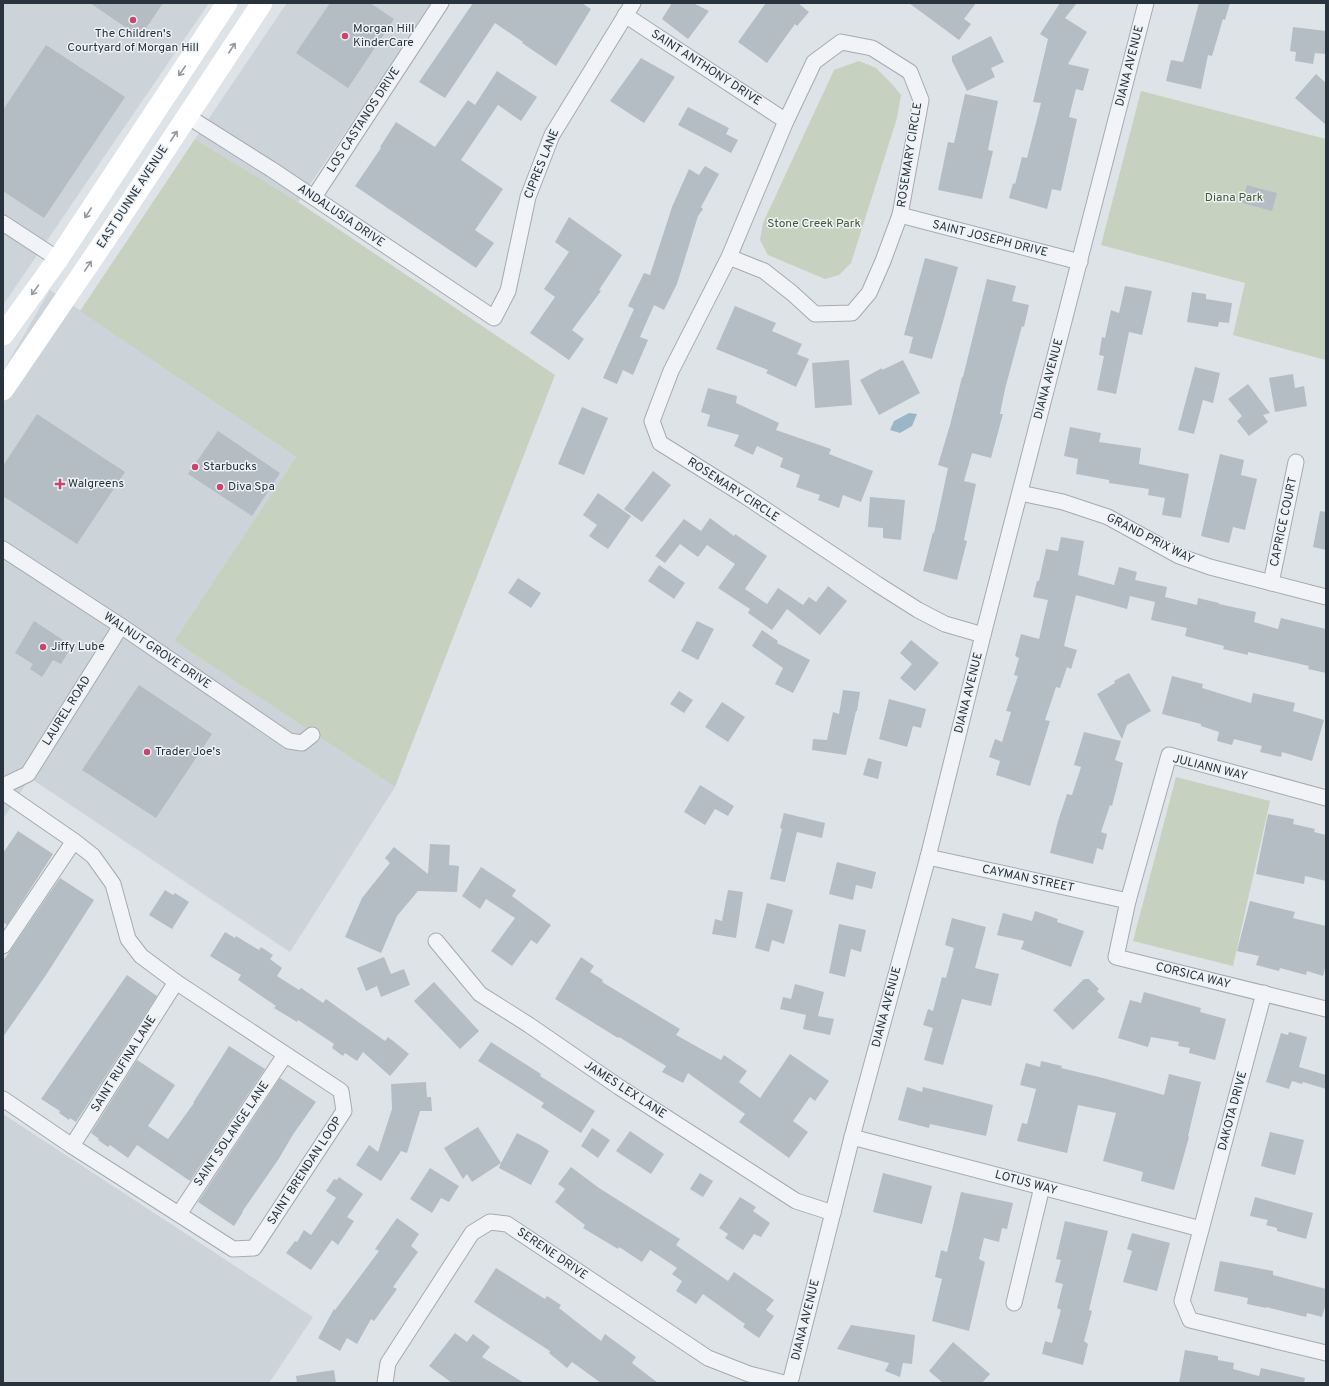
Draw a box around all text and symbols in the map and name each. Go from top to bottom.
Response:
marker: The Children's Courtyard of Morgan Hill [128,15,138,25]
place label: Morgan Hill KinderCare [353,21,414,51]
street label: DIANA AVENUE [1112,24,1148,108]
place label: The Children's Courtyard of Morgan Hill [67,26,199,56]
street label: SAINT ANTHONY DRIVE [648,26,764,110]
marker: Morgan Hill KinderCare [340,31,350,41]
one-way arrow [228,43,236,54]
street label: LOS CASTANOS DRIVE [324,64,404,176]
one-way arrow [178,65,186,76]
street label: ROSEMARY CIRCLE [894,101,926,209]
street label: CIPRES LANE [521,127,563,201]
one-way arrow [170,131,178,142]
street label: EAST DUNNE AVENUE [94,142,172,252]
street label: ANDALUSIA DRIVE [294,181,388,251]
park label: Diana Park [1205,190,1263,206]
one-way arrow [84,208,92,219]
park label: Stone Creek Park [767,216,861,232]
street label: SAINT JOSEPH DRIVE [931,217,1049,261]
one-way arrow [84,260,92,271]
one-way arrow [31,285,39,296]
street label: DIANA AVENUE [1031,337,1067,421]
street label: ROSEMARY CIRCLE [684,454,782,526]
place label: Starbucks [203,459,257,475]
marker: Starbucks [190,462,200,472]
place label: Walgreens [68,476,124,492]
street label: CAPRICE COURT [1267,476,1301,568]
marker: Walgreens [55,479,65,489]
place label: Diva Spa [228,479,275,495]
marker: Diva Spa [215,482,225,492]
street label: GRAND PRIX WAY [1103,510,1197,568]
street label: WALNUT GROVE DRIVE [100,609,214,693]
place label: Jiffy Lube [51,639,105,655]
marker: Jiffy Lube [38,642,48,652]
street label: DIANA AVENUE [951,651,987,735]
street label: LAUREL ROAD [39,673,95,749]
place label: Trader Joe's [155,744,221,760]
marker: Trader Joe's [142,747,152,757]
street label: JULIANN WAY [1171,751,1249,785]
street label: CAYMAN STREET [980,861,1076,897]
street label: CORSICA WAY [1154,959,1232,993]
street label: DIANA AVENUE [869,965,905,1049]
street label: SAINT RUFINA LANE [88,1013,160,1115]
street label: JAMES LEX LANE [581,1057,669,1123]
street label: DAKOTA DRIVE [1215,1070,1251,1152]
street label: SAINT SOLANGE LANE [191,1078,273,1190]
street label: SAINT BRENDAN LOOP [264,1114,346,1228]
street label: LOTUS WAY [993,1167,1059,1199]
street label: SERENE DRIVE [513,1224,591,1284]
street label: DIANA AVENUE [788,1278,824,1362]

